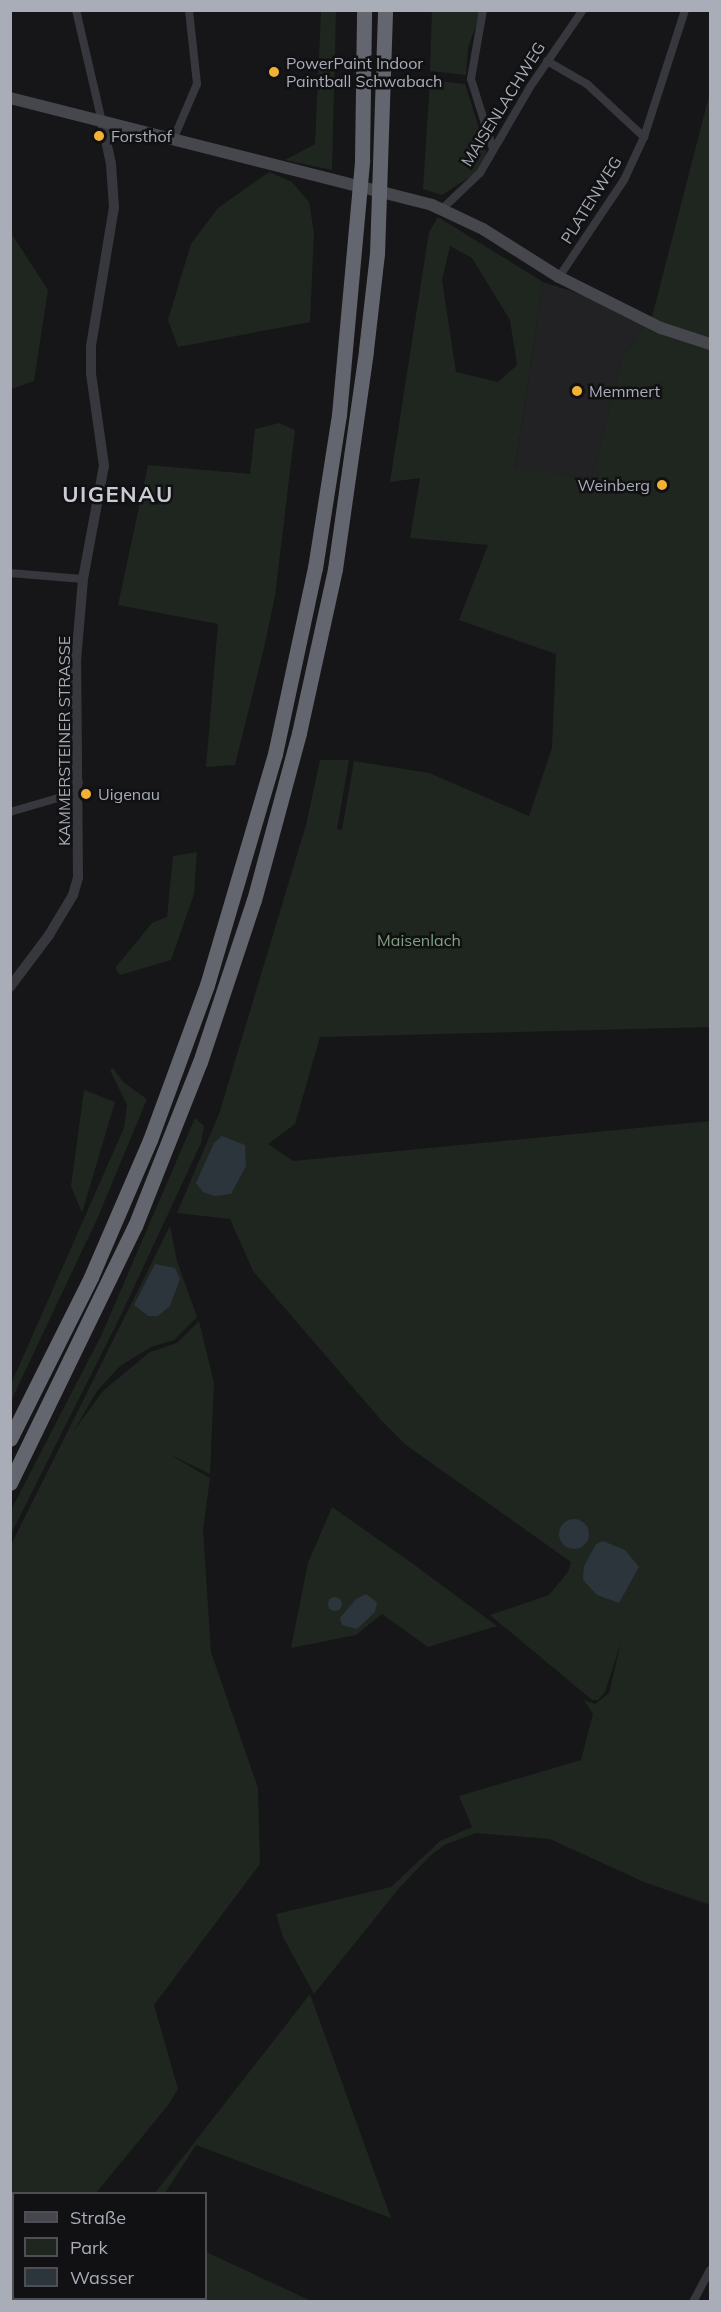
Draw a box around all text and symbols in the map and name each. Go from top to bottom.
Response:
street label: MAISENLACHWEG [457,38,549,170]
place label: PowerPaint Indoor Paintball Schwabach [286,53,442,91]
marker: PowerPaint Indoor Paintball Schwabach [267,65,281,79]
place label: Forsthof [111,126,172,146]
marker: Forsthof [92,129,106,143]
street label: PLATENWEG [557,153,625,247]
place label: Memmert [589,381,660,401]
marker: Memmert [570,384,584,398]
place label: Weinberg [578,475,650,495]
marker: Weinberg [655,478,669,492]
district label: UIGENAU [62,482,174,508]
street label: KAMMERSTEINER STRASSE [54,636,74,846]
place label: Uigenau [98,784,160,804]
marker: Uigenau [79,787,93,801]
park label: Maisenlach [377,930,461,950]
legend [12,2192,207,2300]
text: Straße [70,2206,126,2229]
text: Park [70,2236,108,2259]
text: Wasser [70,2266,134,2289]

